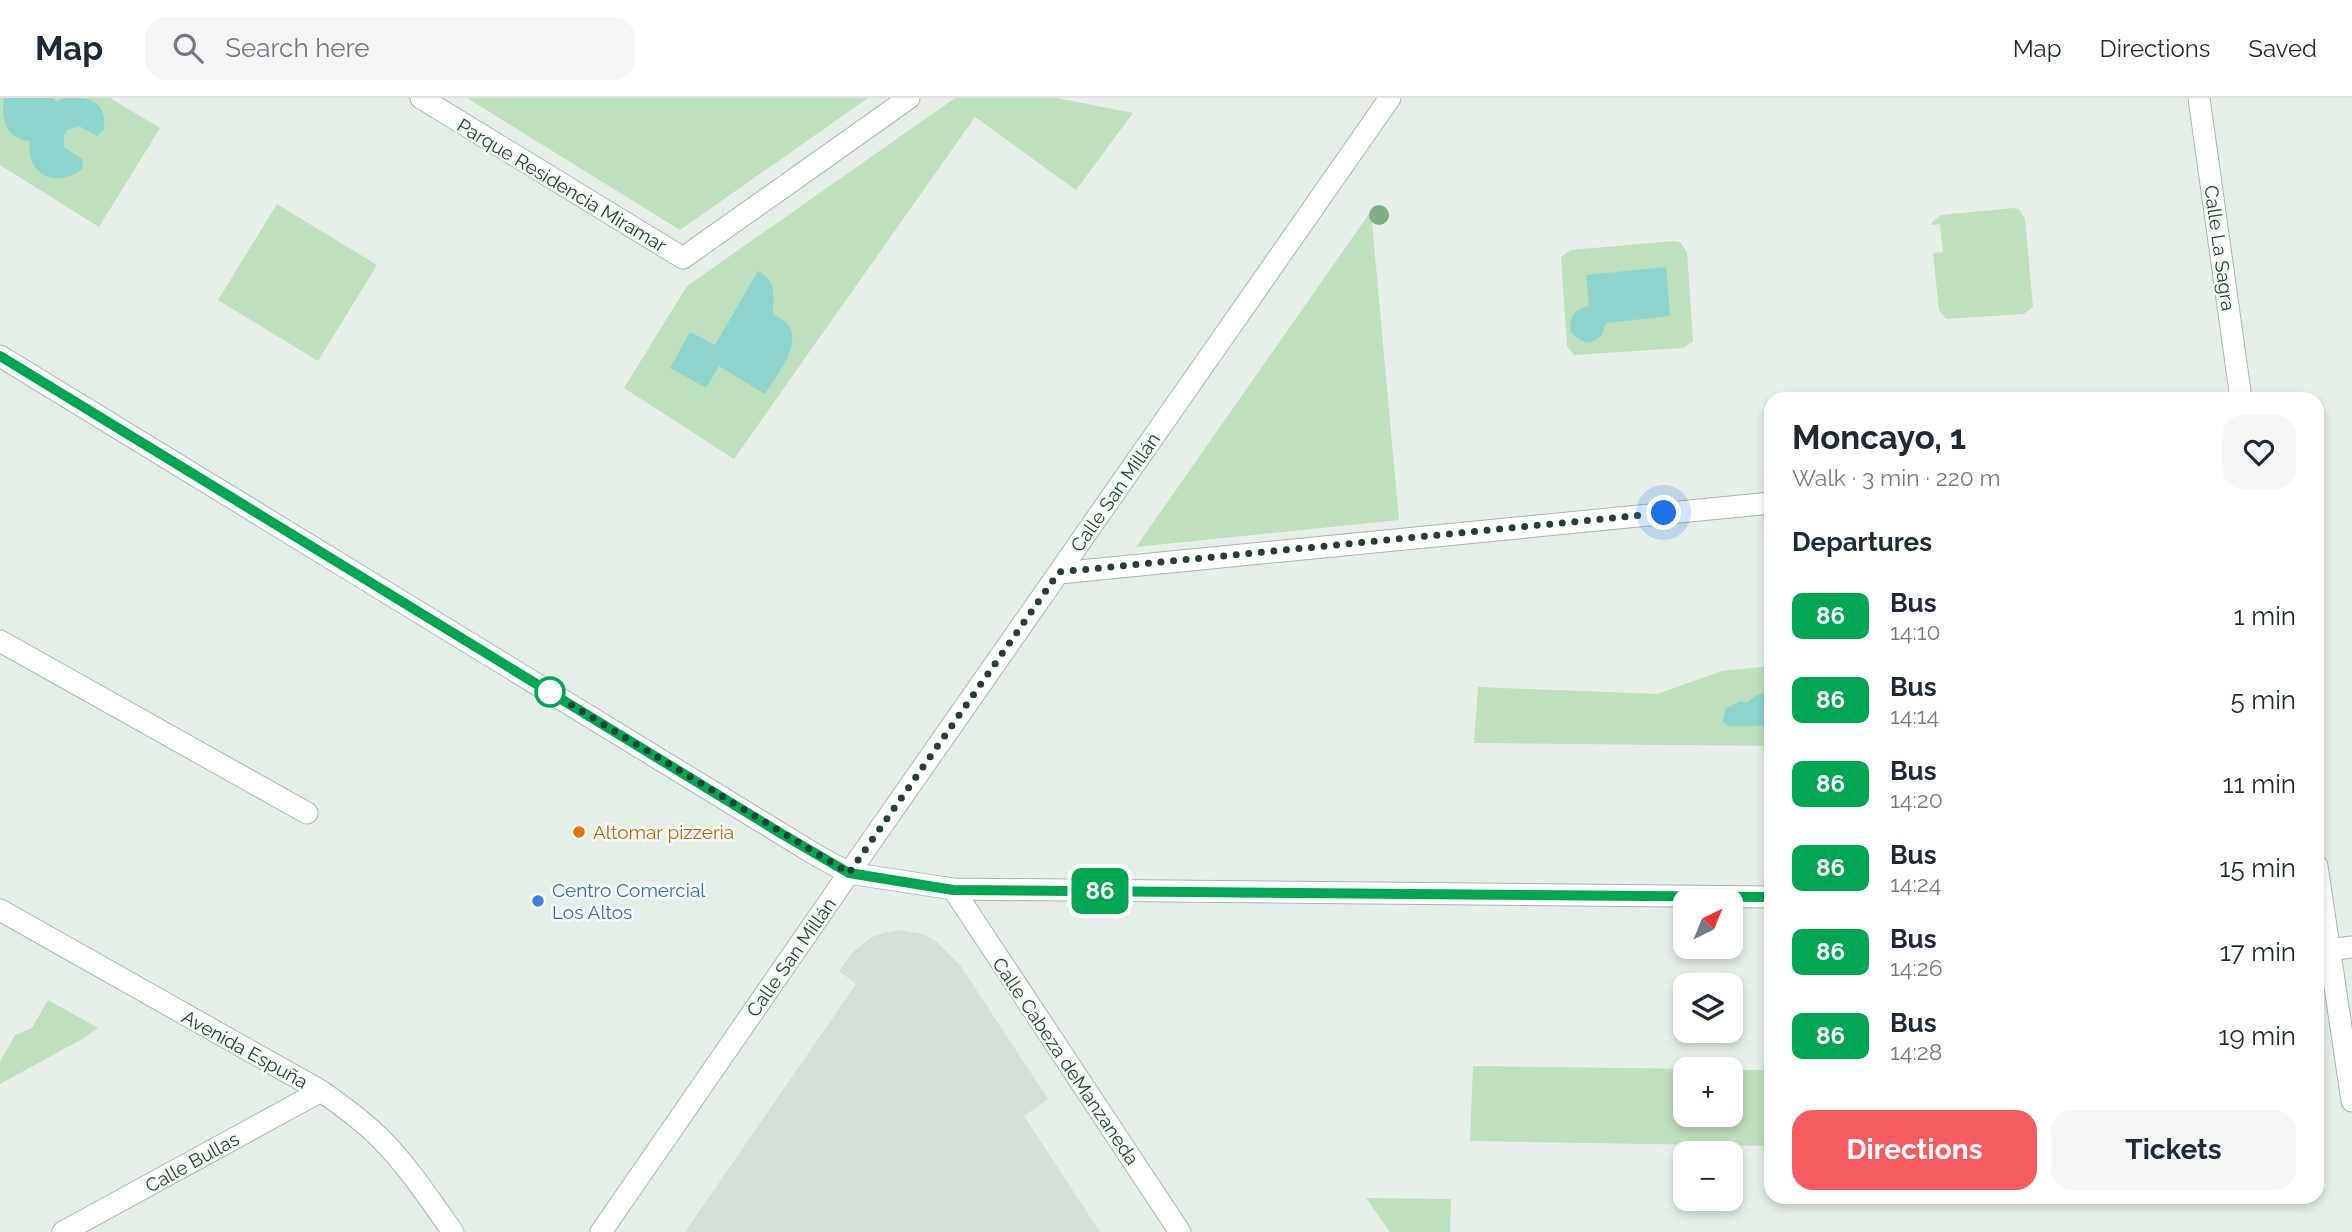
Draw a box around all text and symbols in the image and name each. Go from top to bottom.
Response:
search box [145,17,635,80]
text: Map [35,29,103,68]
icon: search [169,29,207,67]
text: Search here [225,33,370,63]
text: Map [2013,34,2062,63]
text: Directions [2100,34,2210,63]
text: Saved [2248,34,2317,63]
street label: Parque Residencia Miramar [453,114,671,256]
street label: Calle La Sagra [2200,184,2240,312]
button: heart [2222,415,2296,489]
text: Moncayo, 1 [1792,418,1966,457]
street label: Calle San Millán [1066,428,1164,556]
text: Walk · 3 min · 220 m [1792,464,2001,491]
your location [1646,495,1681,530]
text: Departures [1792,527,1932,557]
text: Bus [1890,588,1937,618]
text: 86 [1816,601,1845,630]
text: 1 min [2234,601,2296,631]
text: 14:10 [1890,618,1941,645]
text: Bus [1890,672,1937,702]
unlabelled marker [535,677,565,707]
text: 86 [1816,685,1845,714]
text: 5 min [2230,685,2296,715]
text: 14:14 [1890,702,1939,729]
text: Bus [1890,756,1937,786]
text: 86 [1816,769,1845,798]
text: 11 min [2222,769,2296,799]
text: 14:20 [1890,786,1943,813]
place label: Altomar pizzeria [593,821,734,843]
marker: Altomar pizzeria [571,824,587,840]
text: Bus [1890,840,1937,870]
text: 86 [1816,853,1845,882]
text: 15 min [2219,853,2296,883]
line badge: 86 [1068,868,1132,914]
text: 14:24 [1890,870,1941,897]
text: 86 [1085,876,1115,905]
place label: Centro Comercial Los Altos [552,879,706,923]
north arrow [1673,889,1743,959]
map controls [1673,889,1743,1211]
marker: Centro Comercial Los Altos [530,893,546,909]
street label: Calle San Millán [742,893,840,1021]
text: Bus [1890,924,1937,954]
text: 86 [1816,937,1845,966]
text: 17 min [2220,937,2296,967]
street label: Calle Cabeza deManzaneda [988,953,1144,1169]
text: 14:26 [1890,954,1943,981]
button: layers [1673,973,1743,1043]
street label: Avenida Espuña [178,1005,312,1093]
text: Bus [1890,1008,1937,1038]
text: 86 [1816,1021,1845,1050]
text: 19 min [2218,1021,2296,1051]
text: 14:28 [1890,1038,1942,1065]
button: + [1673,1057,1743,1127]
button: Directions [1792,1110,2037,1190]
button: Tickets [2051,1110,2296,1190]
street label: Calle Bullas [141,1127,243,1197]
button: − [1673,1141,1743,1211]

